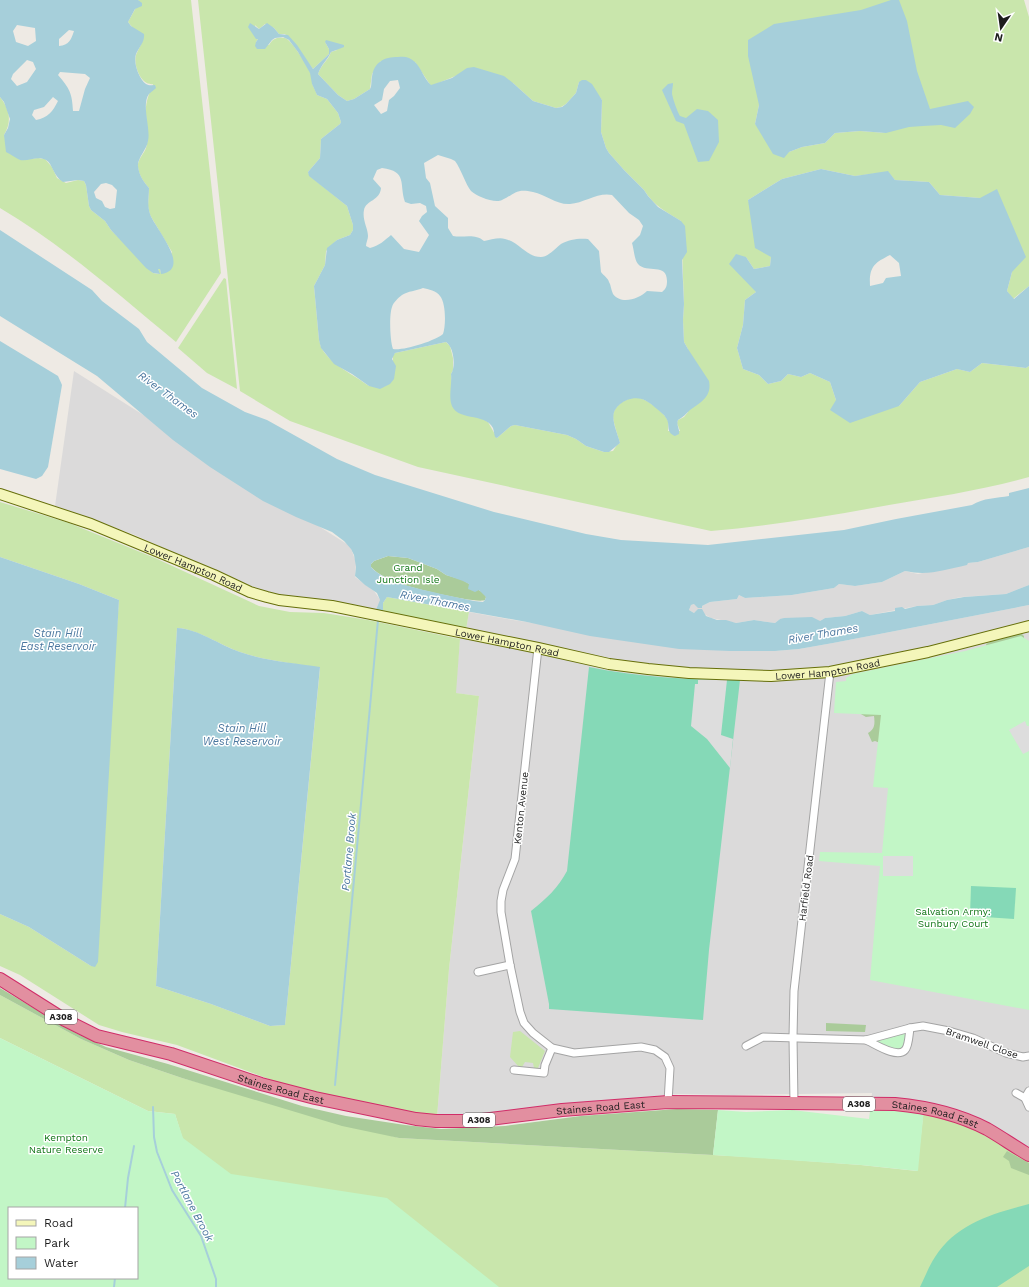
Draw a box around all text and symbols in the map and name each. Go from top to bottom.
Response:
north arrow [981,8,1021,48]
text: N [993,30,1004,45]
water label: River Thames [135,369,201,421]
street label: Lower Hampton Road [143,541,244,593]
park label: Grand Junction Isle [377,562,440,585]
water label: River Thames [399,588,471,614]
water label: River Thames [787,621,859,647]
street label: Lower Hampton Road [454,626,560,658]
water label: Stain Hill East Reservoir [20,627,97,653]
street label: Lower Hampton Road [775,656,881,681]
water label: Stain Hill West Reservoir [203,722,282,748]
street label: Kenton Avenue [512,771,530,845]
water label: Portlane Brook [339,811,359,892]
street label: Harfield Road [796,854,816,922]
park label: Salvation Army: Sunbury Court [915,906,991,929]
road number: A308 [45,1010,77,1024]
street label: Bramwell Close [944,1025,1020,1061]
street label: Staines Road East [236,1071,326,1105]
road number: A308 [843,1097,875,1111]
street label: Staines Road East [555,1098,646,1116]
street label: Staines Road East [892,1098,981,1130]
road number: A308 [463,1113,495,1127]
park label: Kempton Nature Reserve [29,1132,103,1155]
water label: Portlane Brook [168,1168,217,1245]
legend [8,1207,138,1279]
text: Road [44,1216,73,1230]
text: Park [44,1236,70,1250]
text: Water [44,1256,79,1270]

